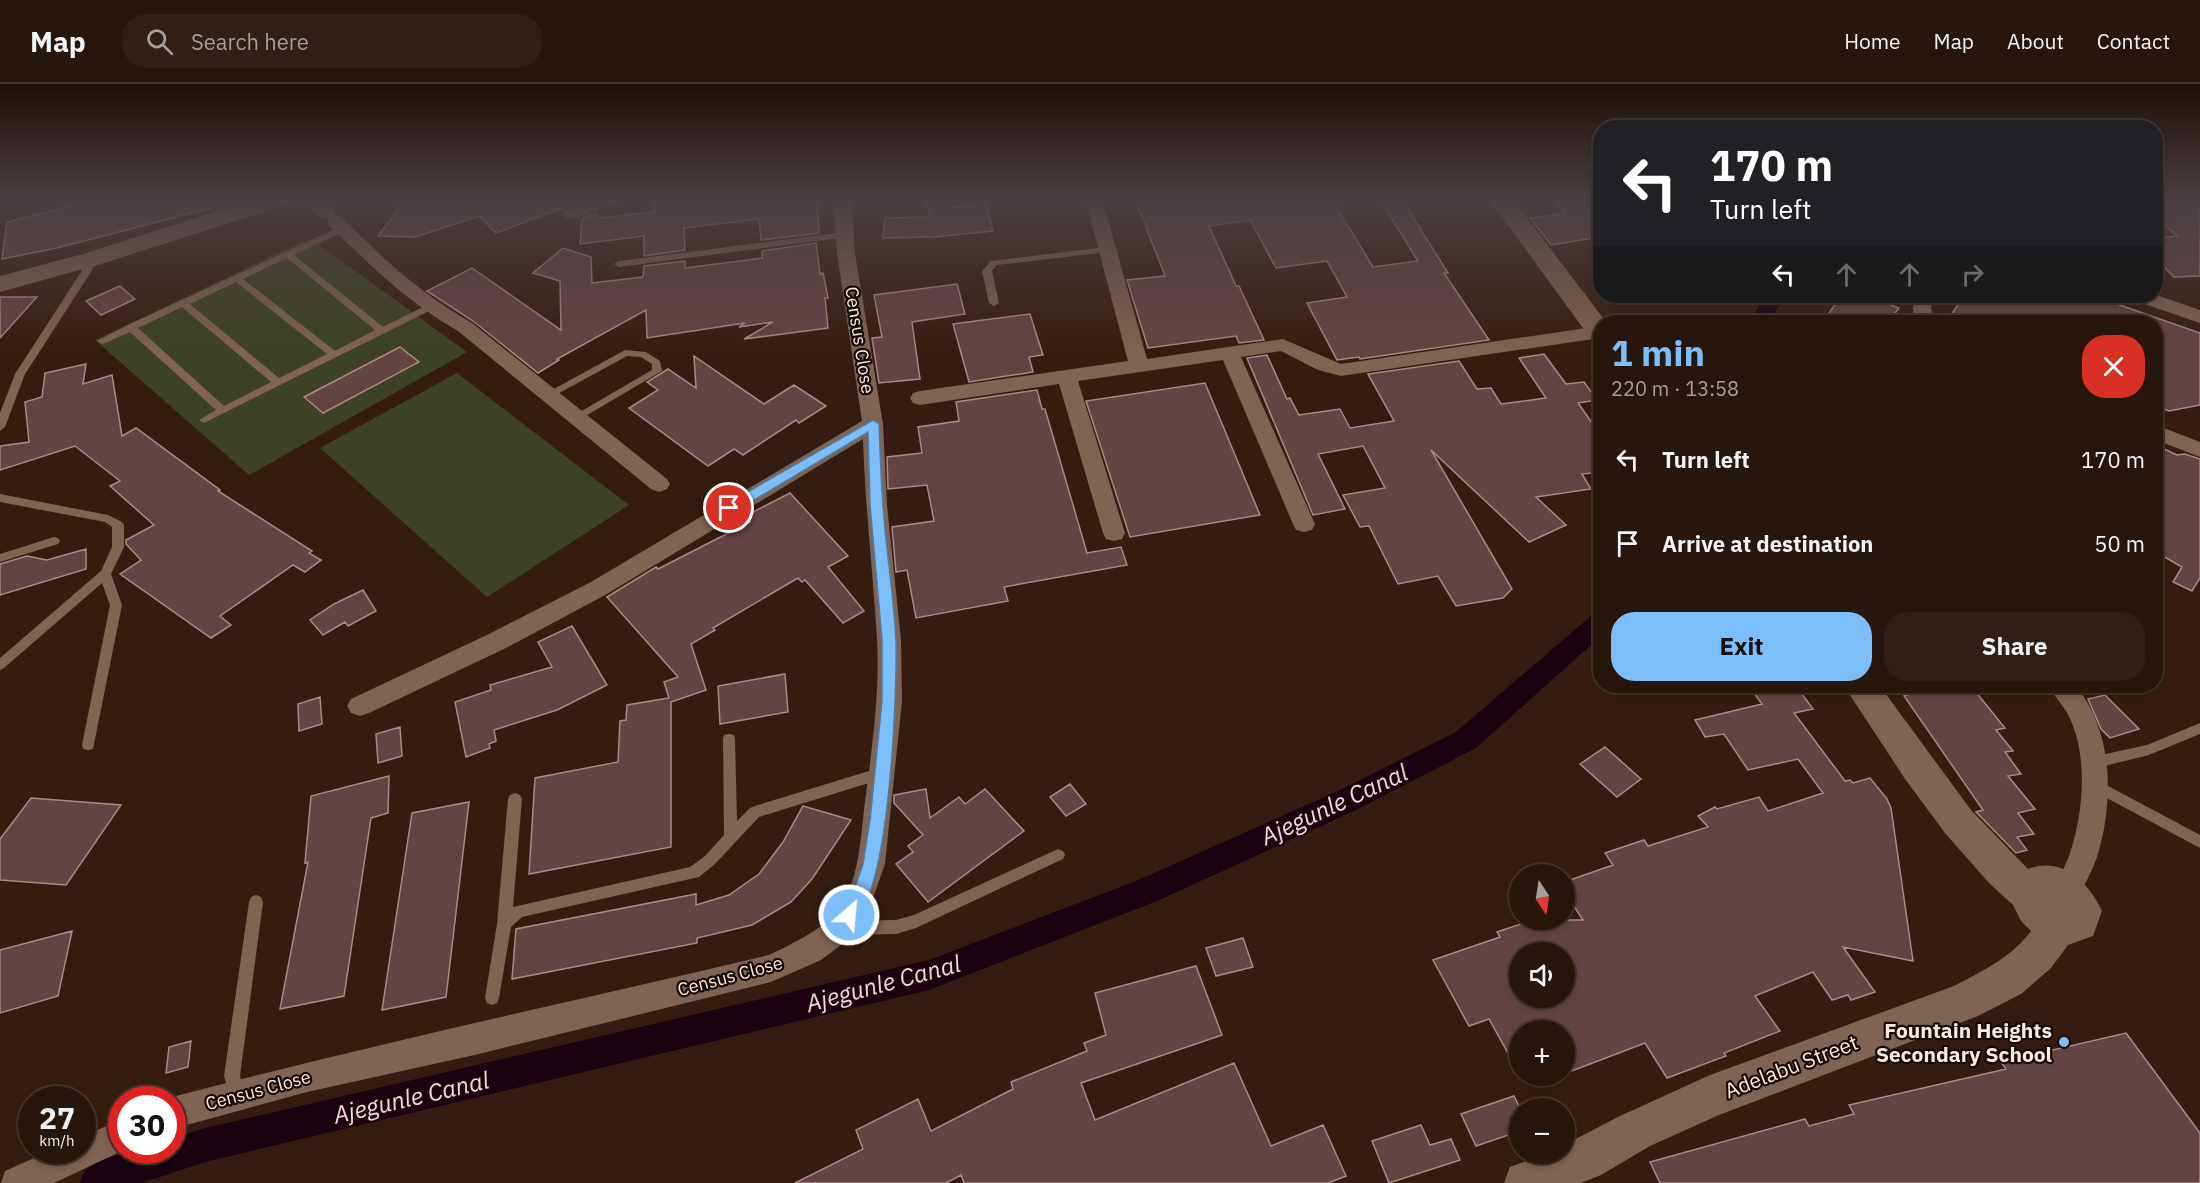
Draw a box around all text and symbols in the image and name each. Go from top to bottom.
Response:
search box [122,14,542,68]
text: Map [30,23,86,60]
icon: search [143,25,176,58]
text: Search here [191,27,309,56]
text: Home [1844,27,1901,55]
text: Map [1934,27,1974,55]
text: About [2007,27,2064,55]
text: Contact [2097,27,2170,55]
text: 170 m [1710,138,1833,193]
icon: left [1611,144,1689,222]
text: Turn left [1710,191,1811,226]
icon: left [1767,258,1800,291]
icon: ahead [1830,258,1863,291]
icon: ahead [1893,258,1926,291]
icon: right [1956,258,1989,291]
street label: Census Close [840,285,880,395]
text: 1 min [1611,329,1705,376]
button: close [2082,335,2145,398]
text: 220 m · 13:58 [1611,375,1739,402]
icon: left [1611,443,1644,476]
text: Turn left [1662,445,1750,474]
text: 170 m [2081,445,2145,474]
pin [703,482,754,533]
icon: arrive [712,491,745,524]
icon: arrive [1611,527,1644,560]
text: Arrive at destination [1662,529,1873,558]
text: 50 m [2094,529,2145,558]
button: Exit [1611,612,1872,681]
button: Share [1884,612,2145,681]
water label: Ajegunle Canal [1254,756,1413,852]
north arrow [1509,864,1575,930]
map controls [1509,864,1575,1164]
position arrow [817,883,881,947]
button: sound [1509,942,1575,1008]
water label: Ajegunle Canal [801,947,964,1019]
street label: Census Close [675,951,785,1001]
place label: Fountain Heights Secondary School [1876,1016,2052,1068]
button: + [1509,1020,1575,1086]
street label: Adelabu Street [1720,1028,1862,1104]
marker: Fountain Heights Secondary School [2057,1035,2071,1049]
water label: Ajegunle Canal [329,1063,493,1131]
street label: Census Close [203,1065,313,1115]
speed limit sign: 30 [108,1086,186,1164]
text: 27 [39,1098,75,1137]
button: − [1509,1098,1575,1164]
text: km/h [39,1131,75,1150]

